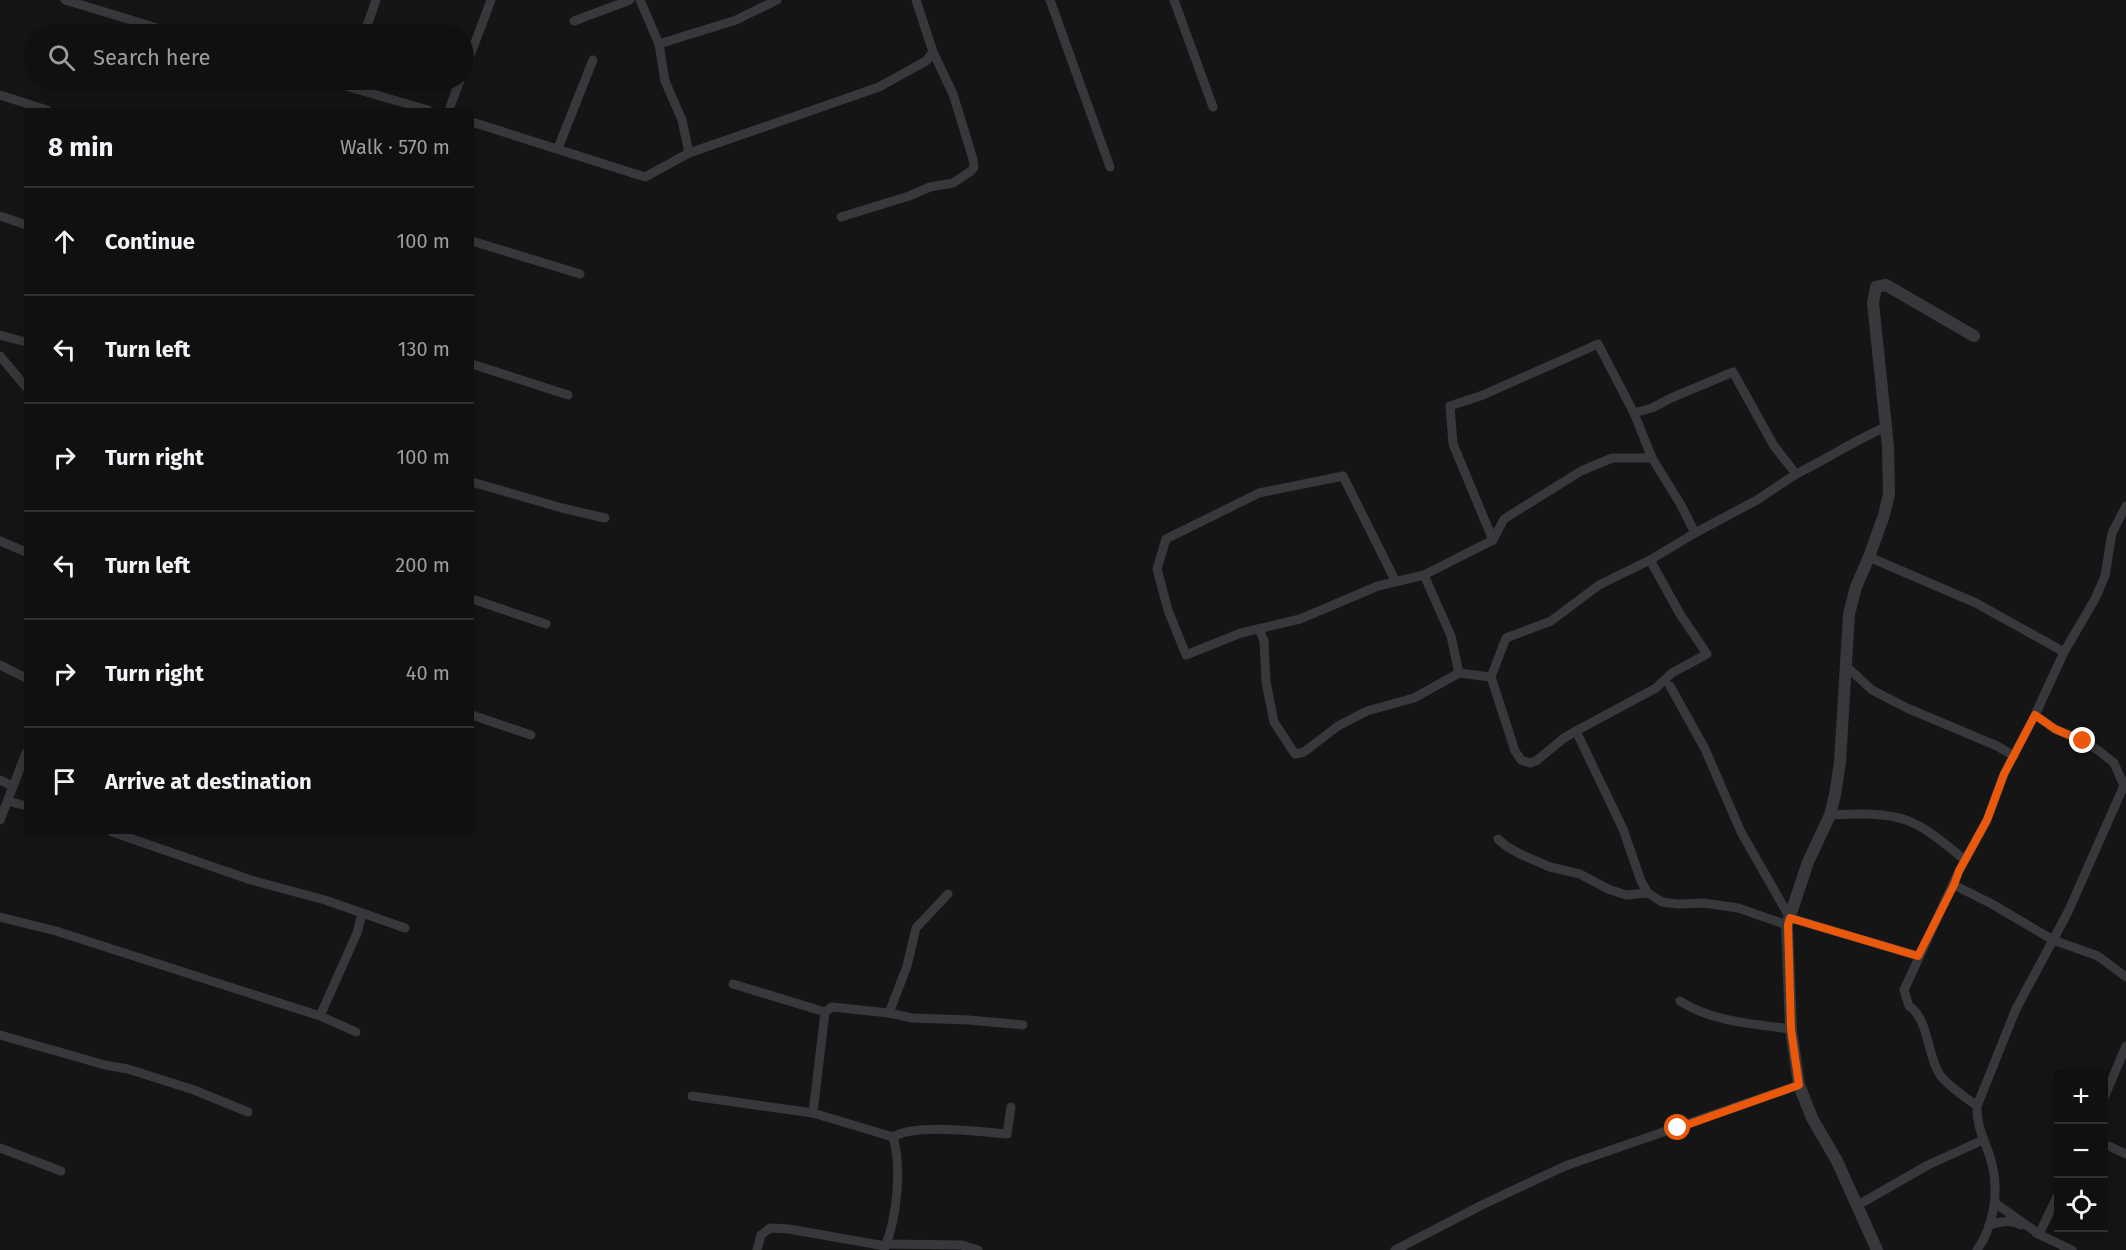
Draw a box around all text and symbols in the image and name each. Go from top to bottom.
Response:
search box [24,24,474,90]
icon: search [45,41,78,74]
text: Search here [93,44,211,71]
text: 8 min [48,132,114,163]
text: Walk · 570 m [340,135,450,159]
icon: ahead [48,225,81,258]
text: Continue [105,228,195,255]
text: 100 m [397,229,450,253]
icon: left [48,333,81,366]
text: Turn left [105,336,190,363]
text: 130 m [398,337,450,361]
icon: right [48,441,81,474]
text: Turn right [105,444,204,471]
text: 100 m [397,445,450,469]
icon: left [48,549,81,582]
text: Turn left [105,552,190,579]
text: 200 m [395,553,450,577]
icon: right [48,657,81,690]
text: Turn right [105,660,204,687]
text: 40 m [406,661,450,685]
route end [2069,727,2095,753]
icon: arrive [48,765,81,798]
text: Arrive at destination [105,768,312,795]
map controls [2054,1070,2108,1232]
button: + [2054,1070,2108,1124]
route start [1664,1114,1690,1140]
button: − [2054,1124,2108,1178]
button: locate [2054,1178,2108,1232]

